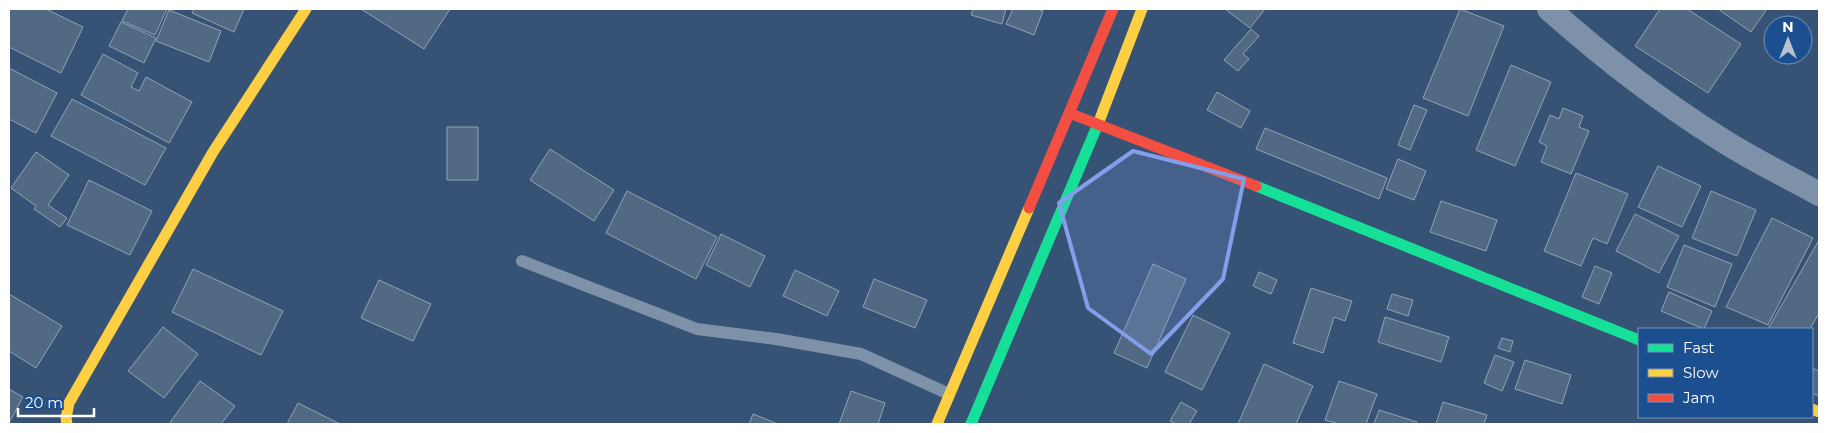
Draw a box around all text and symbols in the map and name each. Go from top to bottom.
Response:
north arrow [1763,15,1813,65]
text: N [1782,18,1794,36]
legend [1638,328,1813,418]
text: Fast [1683,338,1714,357]
text: Slow [1683,363,1719,382]
scale bar [18,386,94,418]
text: Jam [1682,388,1715,407]
text: 20 m [25,393,63,412]

